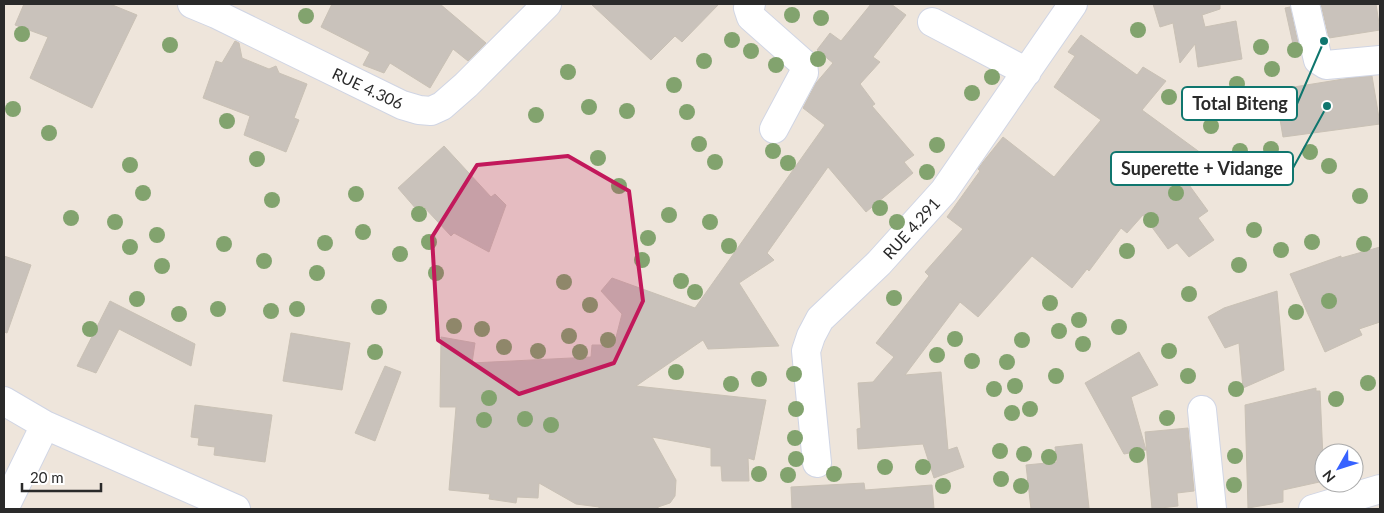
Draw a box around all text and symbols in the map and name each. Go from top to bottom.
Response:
street label: RUE 4.306 [330,63,406,113]
callout: Total Biteng [1182,87,1297,120]
text: Total Biteng [1192,92,1288,114]
callout: Superette + Vidange [1111,152,1293,185]
text: Superette + Vidange [1121,157,1283,179]
street label: RUE 4.291 [879,193,943,263]
north arrow [1314,443,1364,493]
scale bar [22,460,101,492]
text: N [1319,467,1339,486]
text: 20 m [30,468,64,486]

